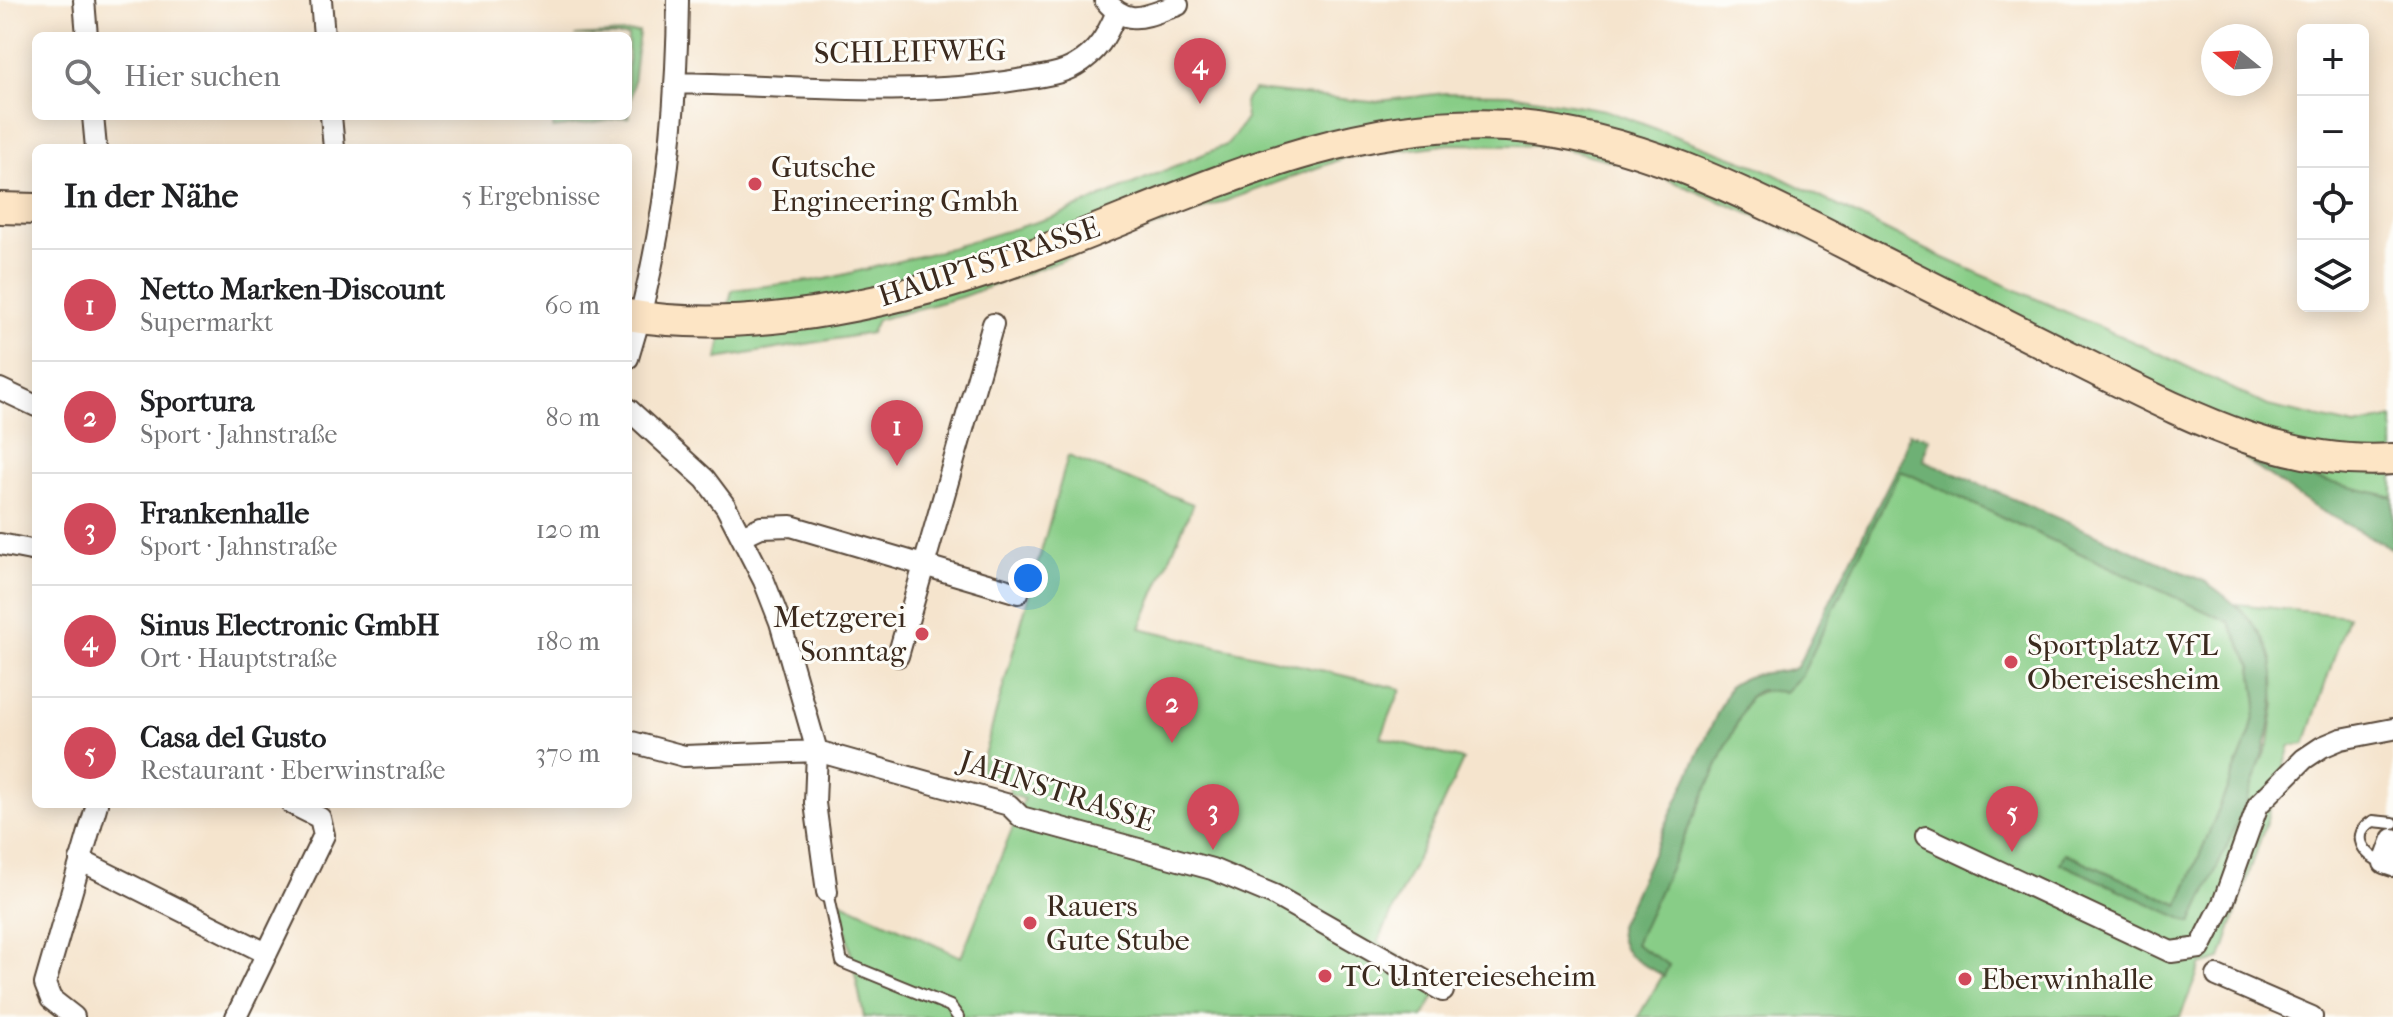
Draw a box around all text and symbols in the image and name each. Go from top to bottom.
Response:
north arrow [2201,24,2273,96]
map controls [2297,24,2369,312]
button: + [2297,24,2369,96]
search box [32,32,632,120]
street label: SCHLEIFWEG [813,33,1007,71]
pin: 4 [1174,38,1226,104]
icon: search [60,54,104,98]
text: Hier suchen [124,59,280,94]
button: − [2297,96,2369,168]
place label: Gutsche Engineering Gmbh [771,150,1019,219]
button: locate [2297,168,2369,240]
marker: Gutsche Engineering Gmbh [746,175,764,193]
text: In der Nähe [64,176,238,216]
text: 5 Ergebnisse [461,181,600,212]
street label: HAUPTSTRASSE [874,210,1104,314]
button: layers [2297,240,2369,312]
text: Netto Marken-Discount [140,272,445,307]
text: 1 [85,290,95,321]
text: 60 m [544,290,600,321]
text: Supermarkt [140,307,273,338]
text: Sportura [140,384,254,419]
pin: 1 [871,400,923,466]
text: 2 [83,402,97,433]
text: 80 m [545,402,600,433]
text: Sport · Jahnstraße [140,419,337,450]
text: Frankenhalle [140,496,309,531]
text: 3 [85,514,95,545]
text: 120 m [536,514,600,545]
text: Sport · Jahnstraße [140,531,337,562]
your location [1008,558,1048,598]
place label: Metzgerei Sonntag [773,600,907,669]
text: Sinus Electronic GmbH [140,608,439,643]
marker: Metzgerei Sonntag [913,625,931,643]
text: 4 [82,626,98,657]
text: 180 m [536,626,600,657]
place label: Sportplatz VfL Obereisesheim [2027,628,2220,697]
text: Ort · Hauptstraße [140,643,337,674]
marker: Sportplatz VfL Obereisesheim [2002,653,2020,671]
pin: 2 [1146,677,1198,743]
text: Casa del Gusto [140,720,326,755]
text: 5 [84,738,96,769]
text: 370 m [535,738,600,769]
street label: JAHNSTRASSE [953,742,1159,839]
text: Restaurant · Eberwinstraße [140,755,445,786]
pin: 3 [1187,784,1239,850]
pin: 5 [1986,786,2038,852]
place label: Rauers Gute Stube [1046,889,1190,958]
marker: Rauers Gute Stube [1021,914,1039,932]
place label: TC Untereieseheim [1341,959,1596,994]
place label: Eberwinhalle [1981,962,2154,997]
marker: TC Untereieseheim [1316,967,1334,985]
marker: Eberwinhalle [1956,970,1974,988]

